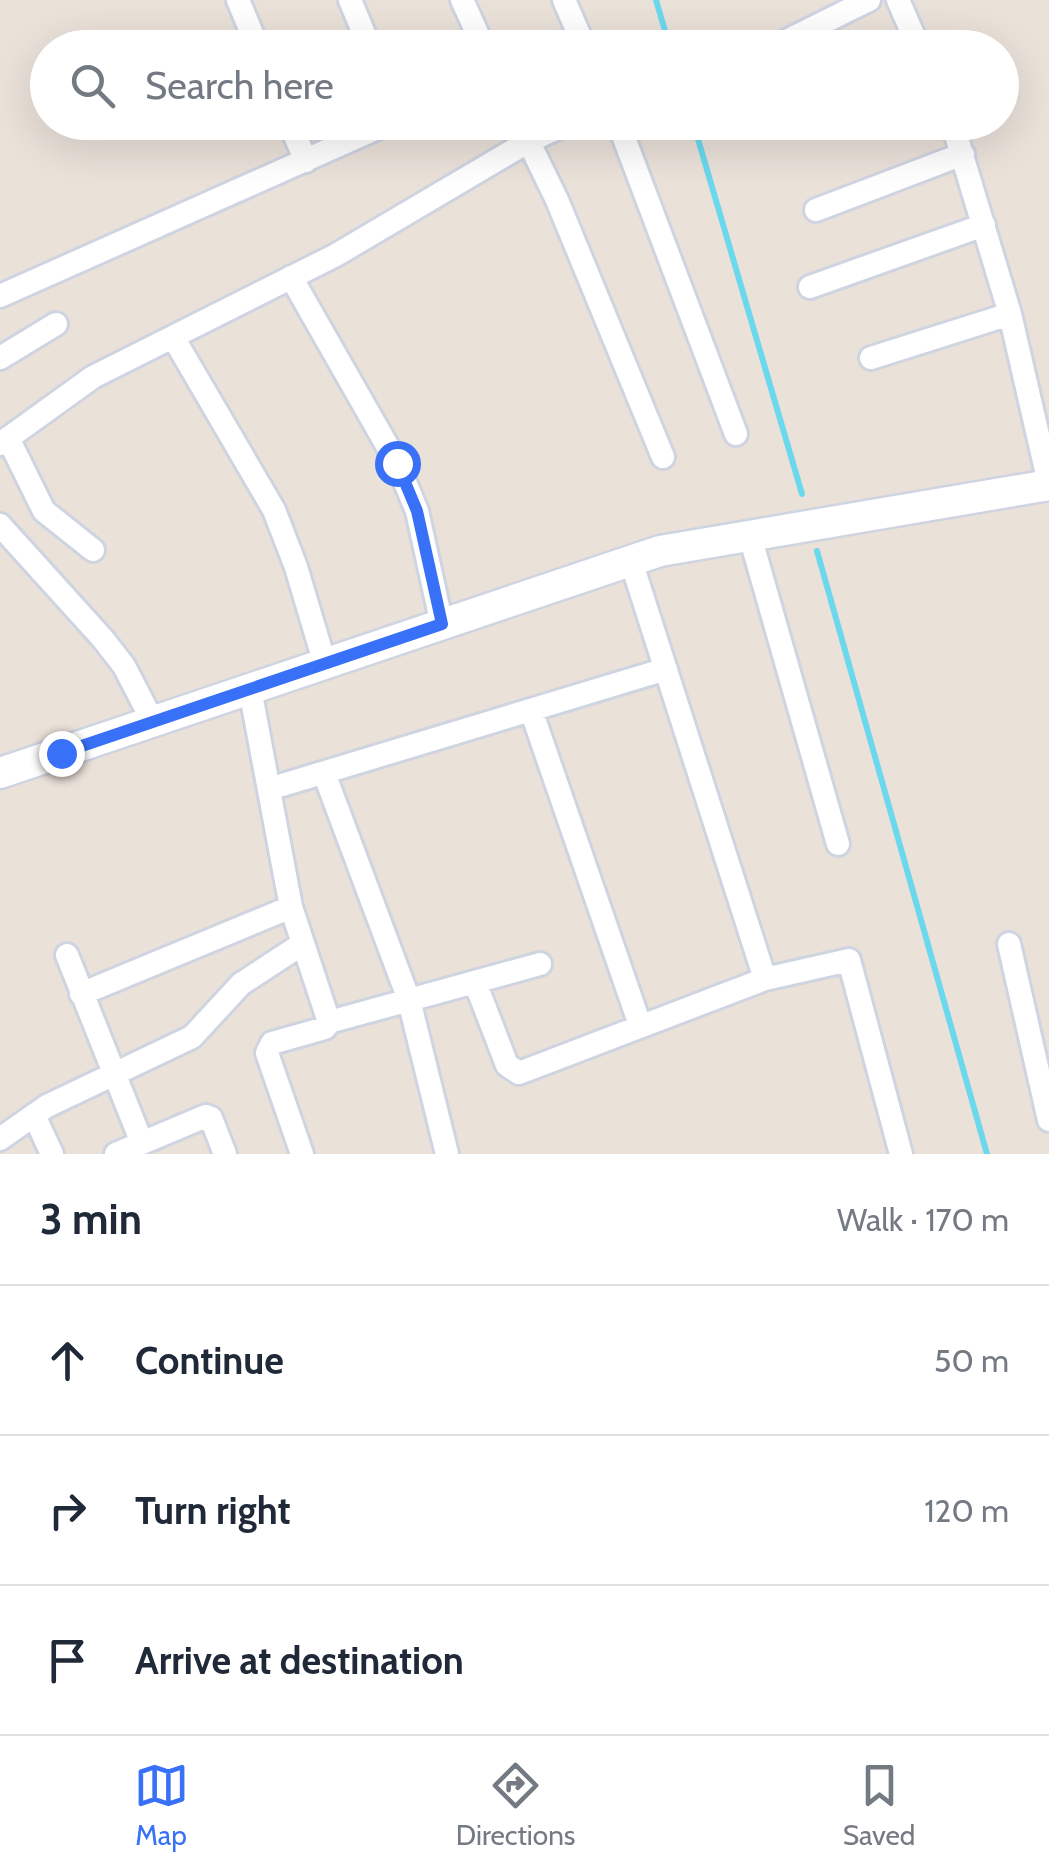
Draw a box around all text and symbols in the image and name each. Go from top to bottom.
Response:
search box [30,30,1019,140]
icon: search [65,58,120,113]
text: Search here [145,62,334,109]
route start [375,441,421,487]
route end [39,731,85,777]
text: 3 min [40,1193,142,1245]
text: Walk · 170 m [837,1200,1009,1239]
icon: ahead [40,1333,95,1388]
text: Continue [135,1337,284,1384]
text: 50 m [934,1341,1009,1380]
icon: right [40,1483,95,1538]
text: Turn right [135,1487,291,1534]
text: 120 m [924,1491,1009,1530]
icon: arrive [40,1633,95,1688]
text: Arrive at destination [135,1637,464,1684]
tab: Map [134,1758,189,1852]
tab: Directions [456,1758,575,1852]
tab: Saved [843,1758,915,1852]

